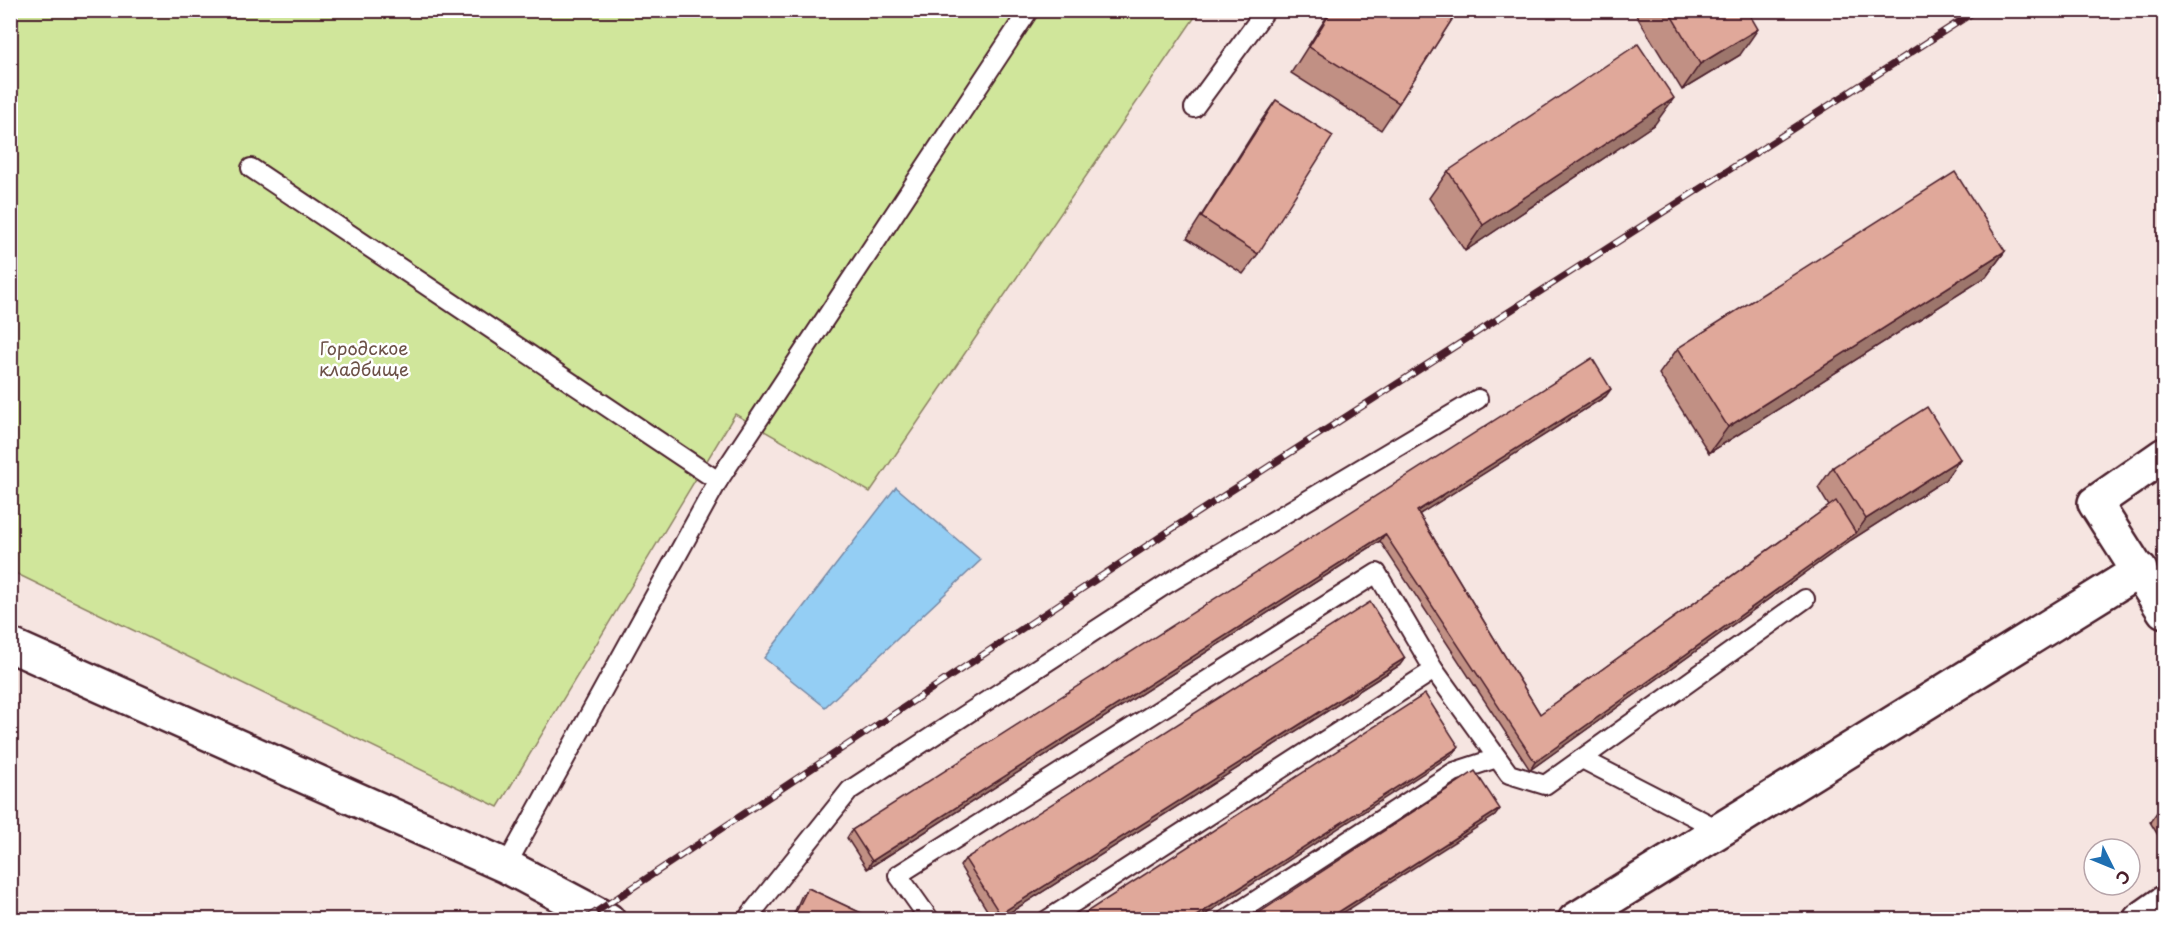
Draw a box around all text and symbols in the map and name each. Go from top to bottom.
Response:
park label: Городское кладбище [319,334,409,382]
north arrow [2082,837,2142,897]
text: С [2111,865,2137,891]

